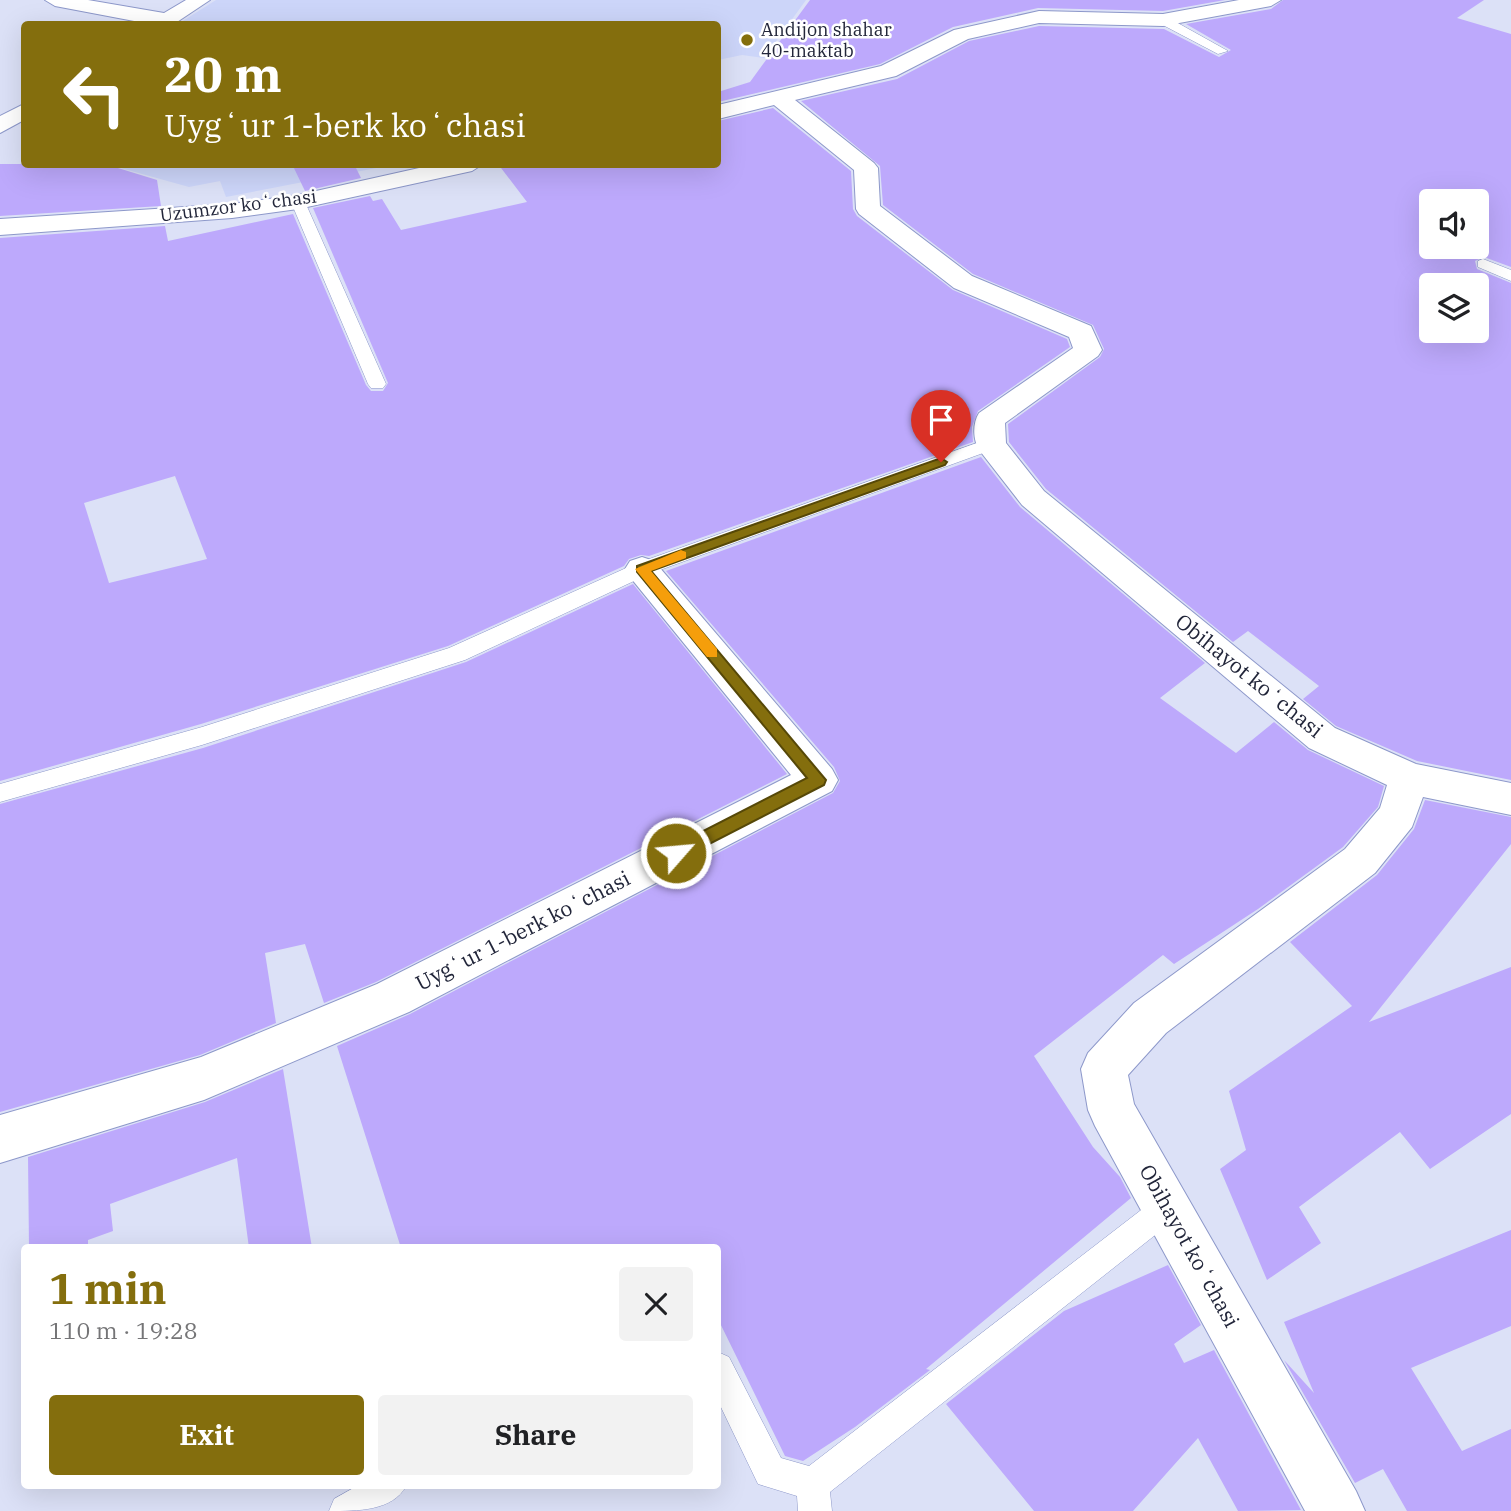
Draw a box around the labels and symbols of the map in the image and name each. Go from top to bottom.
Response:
place label: Andijon shahar 40-maktab [761,18,892,62]
marker: Andijon shahar 40-maktab [739,32,755,48]
street label: Uzumzor koʻchasi [158,184,318,227]
pin [911,390,971,462]
street label: Obihayot koʻchasi [1170,607,1329,743]
position arrow [639,816,713,890]
street label: Uygʻur 1-berk koʻchasi [410,864,635,996]
street label: Obihayot koʻchasi [1133,1159,1246,1332]

